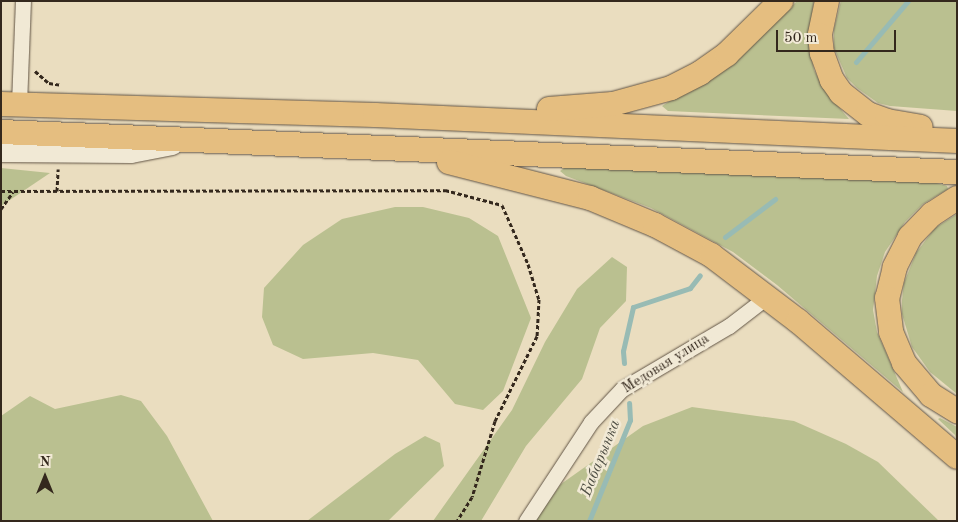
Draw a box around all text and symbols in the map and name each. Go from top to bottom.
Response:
scale bar [778,20,898,52]
text: 50 m [784,31,818,46]
street label: Медовая улица [619,330,713,398]
water label: Бабарынка [577,417,625,499]
north arrow [20,452,70,502]
text: N [40,455,50,469]

